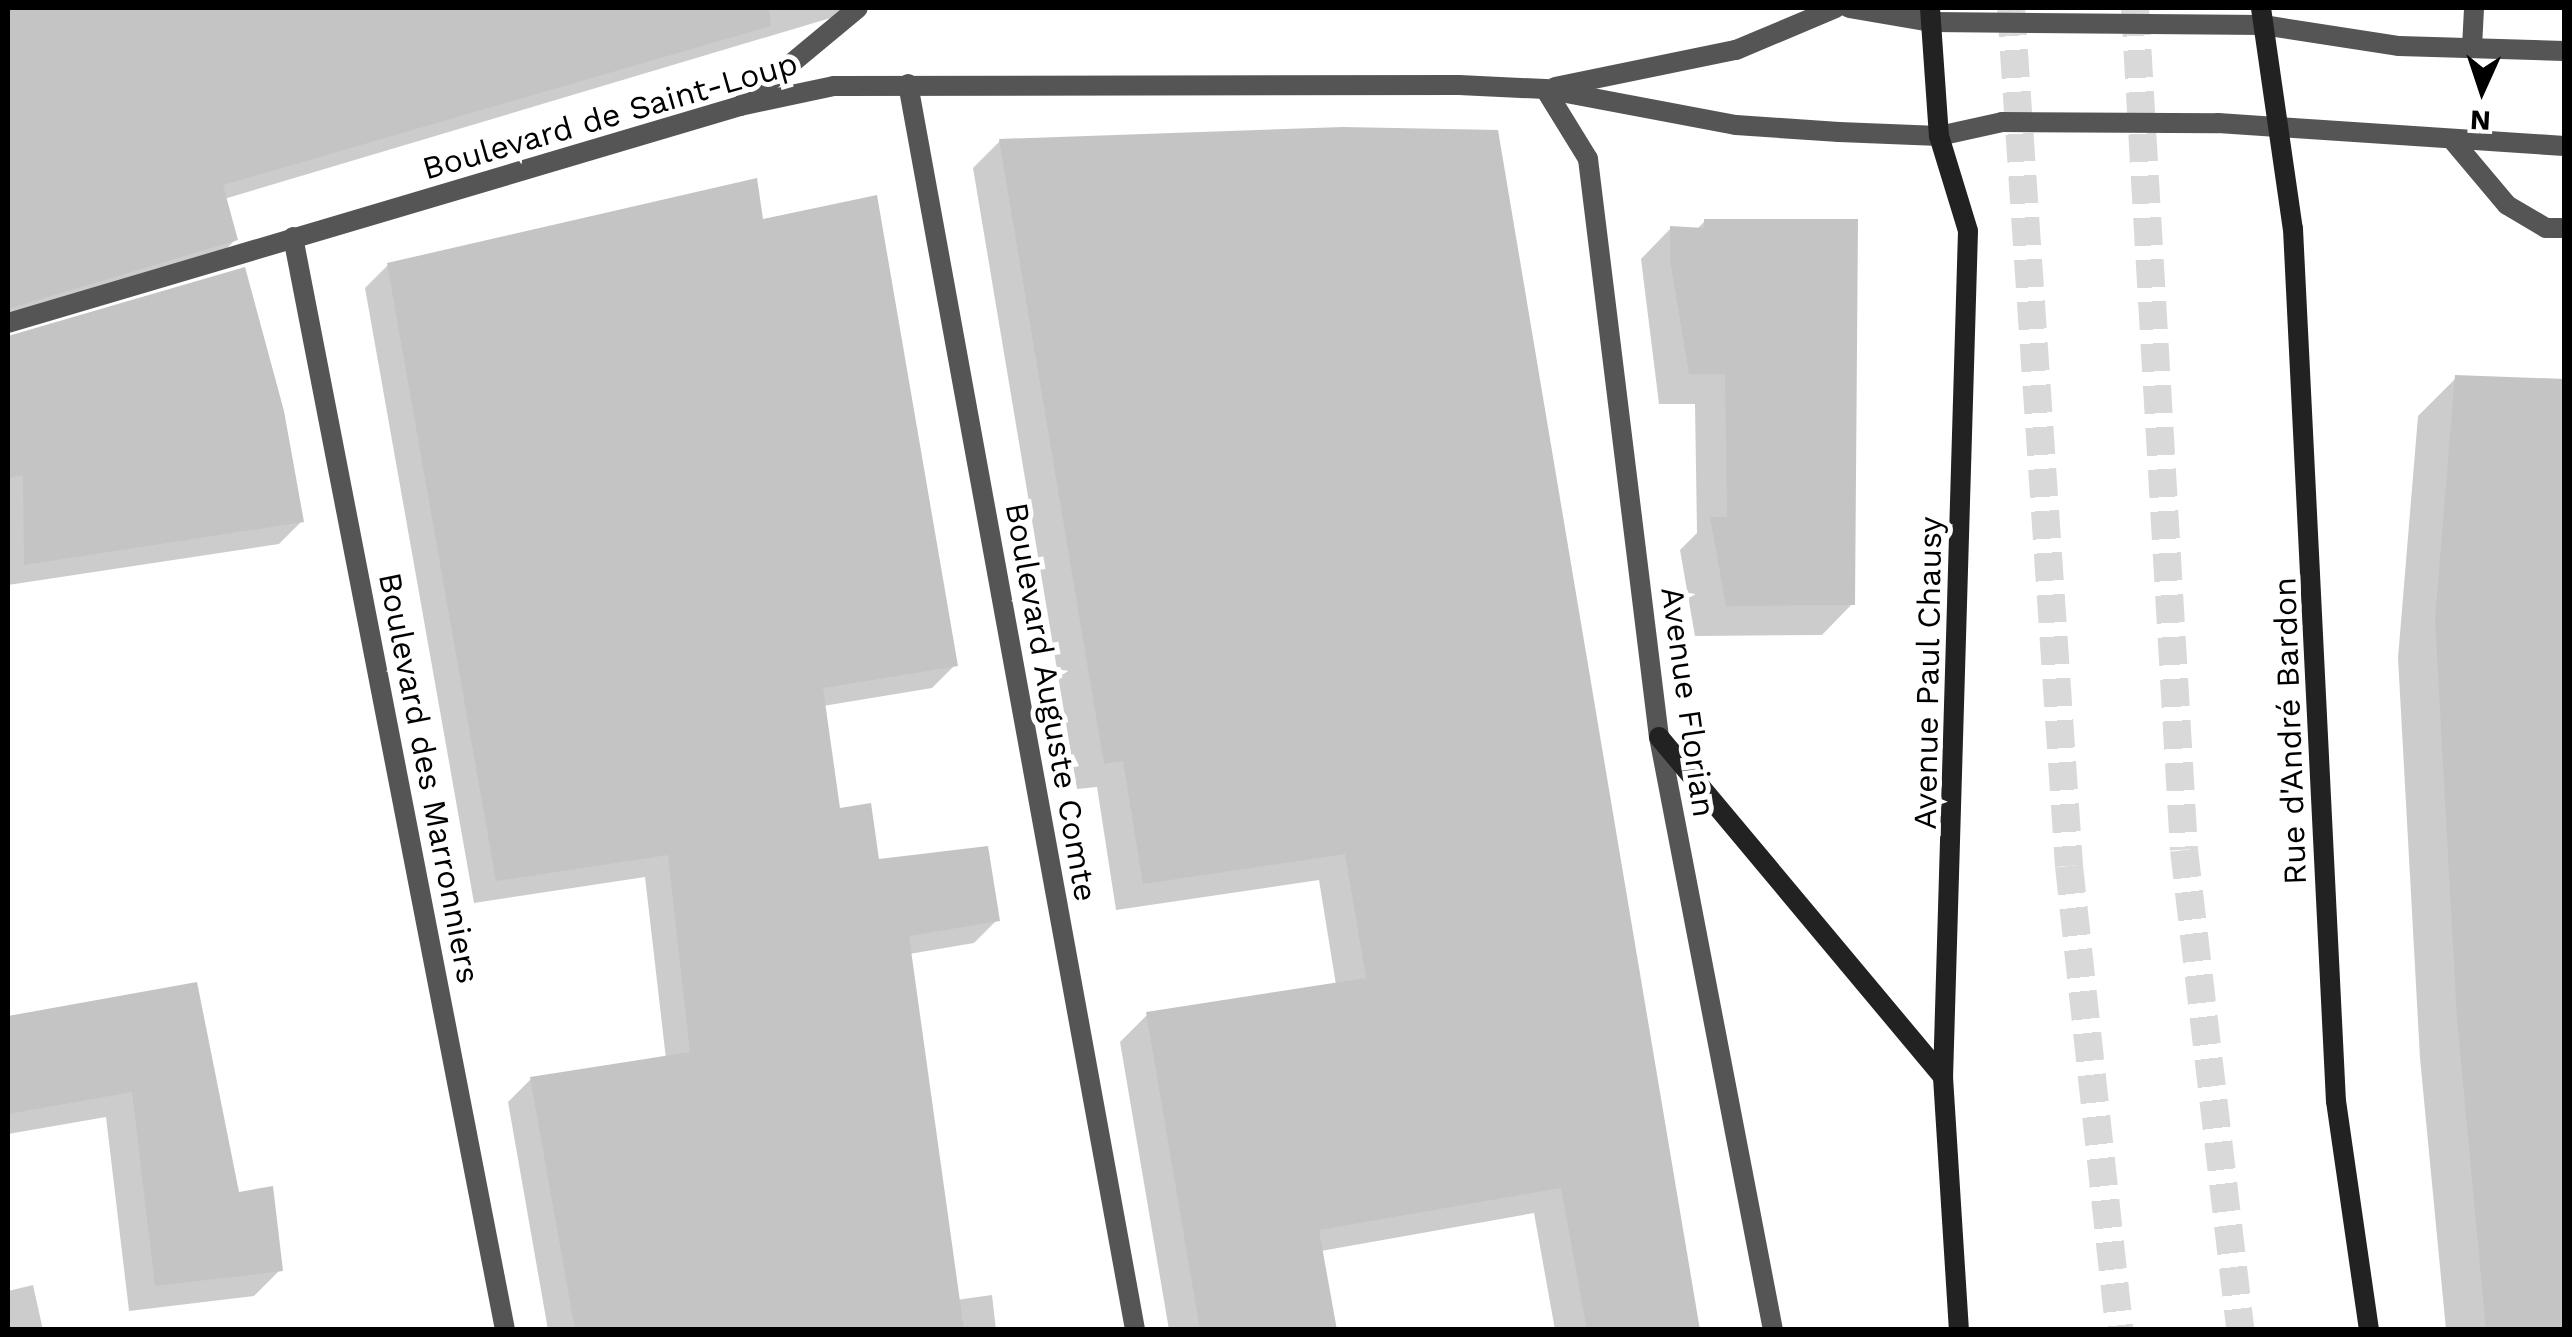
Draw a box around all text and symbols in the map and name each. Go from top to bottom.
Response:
north arrow [2432,40,2532,140]
street label: Boulevard de Saint-Loup [418,44,802,188]
text: N [2469,103,2492,137]
street label: Boulevard Auguste Comte [997,499,1105,905]
street label: Avenue Paul Chausy [1906,516,1950,830]
street label: Boulevard des Marronniers [370,569,488,987]
street label: Rue d'André Bardon [2265,576,2315,886]
street label: Avenue Florian [1653,584,1723,820]

